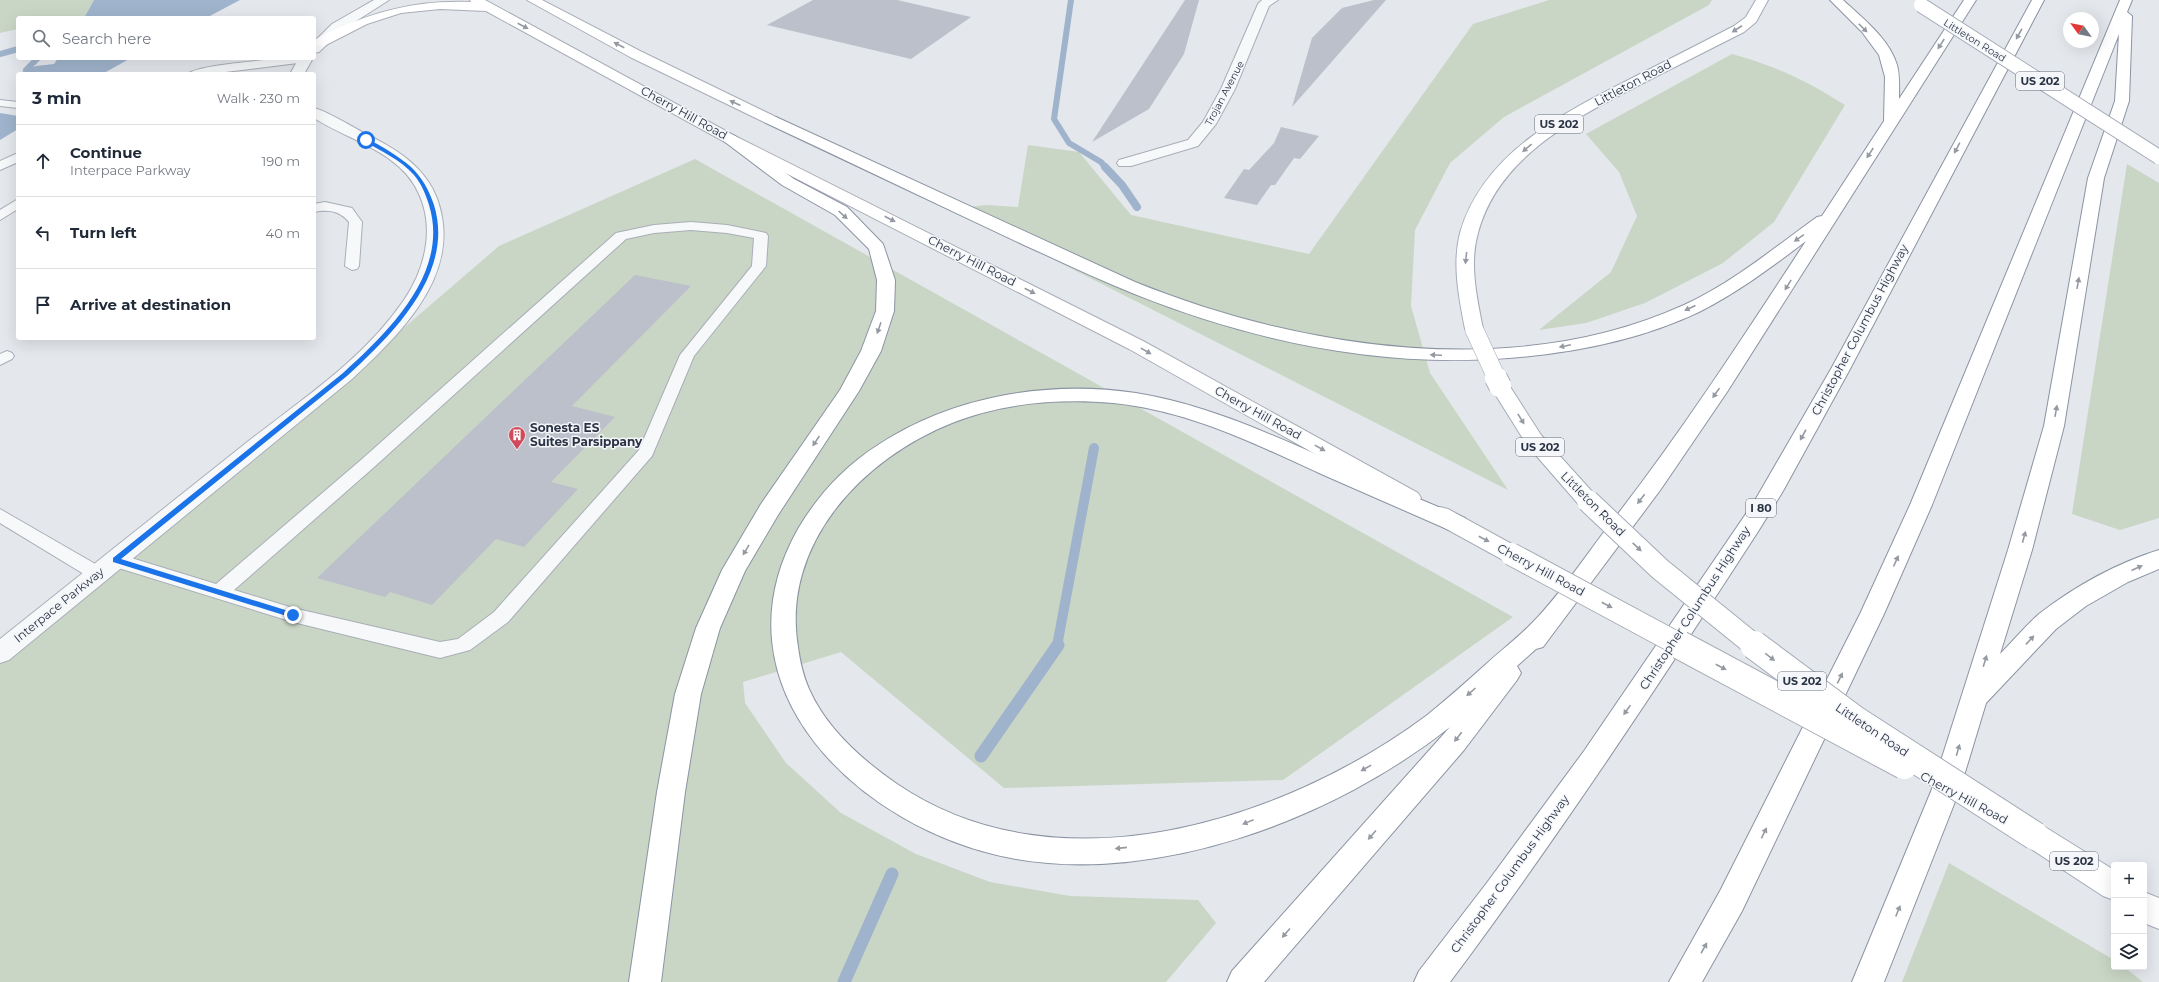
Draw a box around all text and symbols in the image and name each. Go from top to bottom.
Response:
north arrow [2063,12,2099,48]
search box [16,16,316,60]
street label: Littleton Road [1941,16,2008,65]
one-way arrow [517,23,529,29]
one-way arrow [1858,23,1868,33]
one-way arrow [1732,25,1742,33]
icon: search [30,27,52,49]
one-way arrow [2015,28,2022,40]
text: Search here [62,29,151,48]
one-way arrow [1938,38,1945,50]
one-way arrow [613,42,625,49]
street label: Littleton Road [1592,56,1674,109]
street label: Trojan Avenue [1202,59,1247,128]
road number: US 202 [2016,72,2064,90]
street label: Cherry Hill Road [638,83,730,143]
text: 3 min [32,88,82,108]
text: Walk · 230 m [217,90,300,106]
one-way arrow [730,100,741,106]
road number: US 202 [1535,115,1583,133]
route start [357,131,375,149]
one-way arrow [1953,142,1960,154]
text: Continue [70,143,142,162]
one-way arrow [1522,143,1532,152]
one-way arrow [1866,148,1874,158]
icon: ahead [32,150,54,172]
text: 190 m [262,153,300,169]
text: Interpace Parkway [70,162,191,178]
one-way arrow [838,210,848,219]
one-way arrow [884,216,895,222]
icon: left [32,222,54,244]
text: Turn left [70,223,137,242]
text: 40 m [266,225,300,241]
street label: Cherry Hill Road [926,232,1019,289]
one-way arrow [1794,234,1804,242]
street label: Christopher Columbus Highway [1808,241,1911,418]
one-way arrow [1463,252,1469,264]
one-way arrow [2076,277,2082,289]
one-way arrow [1784,279,1792,290]
one-way arrow [1024,288,1036,294]
icon: arrive [32,294,54,316]
text: Arrive at destination [70,295,231,314]
one-way arrow [1684,305,1695,311]
one-way arrow [876,322,882,334]
one-way arrow [1559,343,1572,349]
one-way arrow [1140,348,1151,354]
one-way arrow [1430,352,1442,359]
street label: Cherry Hill Road [1212,383,1304,443]
one-way arrow [1712,388,1720,398]
one-way arrow [2054,405,2060,417]
one-way arrow [1517,414,1525,424]
place label: Sonesta ES Suites Parsippany [530,420,643,449]
building icon: Sonesta ES Suites Parsippany [507,425,527,450]
one-way arrow [1799,430,1806,441]
one-way arrow [812,435,819,447]
road number: US 202 [1516,438,1564,456]
one-way arrow [1314,445,1326,452]
street label: Littleton Road [1558,468,1629,539]
one-way arrow [1637,494,1645,504]
road number: I 80 [1746,499,1776,517]
street label: Christopher Columbus Highway [1636,523,1753,692]
one-way arrow [2021,530,2027,542]
one-way arrow [1478,536,1490,542]
street label: Cherry Hill Road [1495,540,1588,599]
one-way arrow [1632,542,1642,552]
one-way arrow [742,544,749,556]
one-way arrow [1893,555,1899,567]
street label: Interpace Parkway [11,563,107,645]
one-way arrow [2132,565,2144,571]
one-way arrow [1601,602,1613,609]
route end [284,606,302,624]
one-way arrow [2025,635,2035,645]
one-way arrow [1764,653,1775,661]
one-way arrow [1982,654,1988,666]
one-way arrow [1715,664,1727,670]
road number: US 202 [1778,672,1826,690]
one-way arrow [1837,673,1844,684]
one-way arrow [1466,688,1476,697]
street label: Littleton Road [1833,700,1912,760]
one-way arrow [1623,705,1631,715]
one-way arrow [1453,731,1462,742]
one-way arrow [1955,744,1961,756]
one-way arrow [1360,765,1372,772]
street label: Cherry Hill Road [1918,768,2011,827]
street label: Christopher Columbus Highway [1447,791,1572,956]
one-way arrow [1242,820,1254,826]
one-way arrow [1761,827,1767,838]
one-way arrow [1368,830,1377,840]
one-way arrow [1115,845,1127,852]
road number: US 202 [2050,852,2098,870]
map controls [2111,862,2147,970]
button: + [2111,862,2147,898]
button: − [2111,898,2147,934]
one-way arrow [1895,905,1901,917]
one-way arrow [1282,927,1291,938]
button: layers [2111,934,2147,970]
one-way arrow [1701,942,1708,954]

